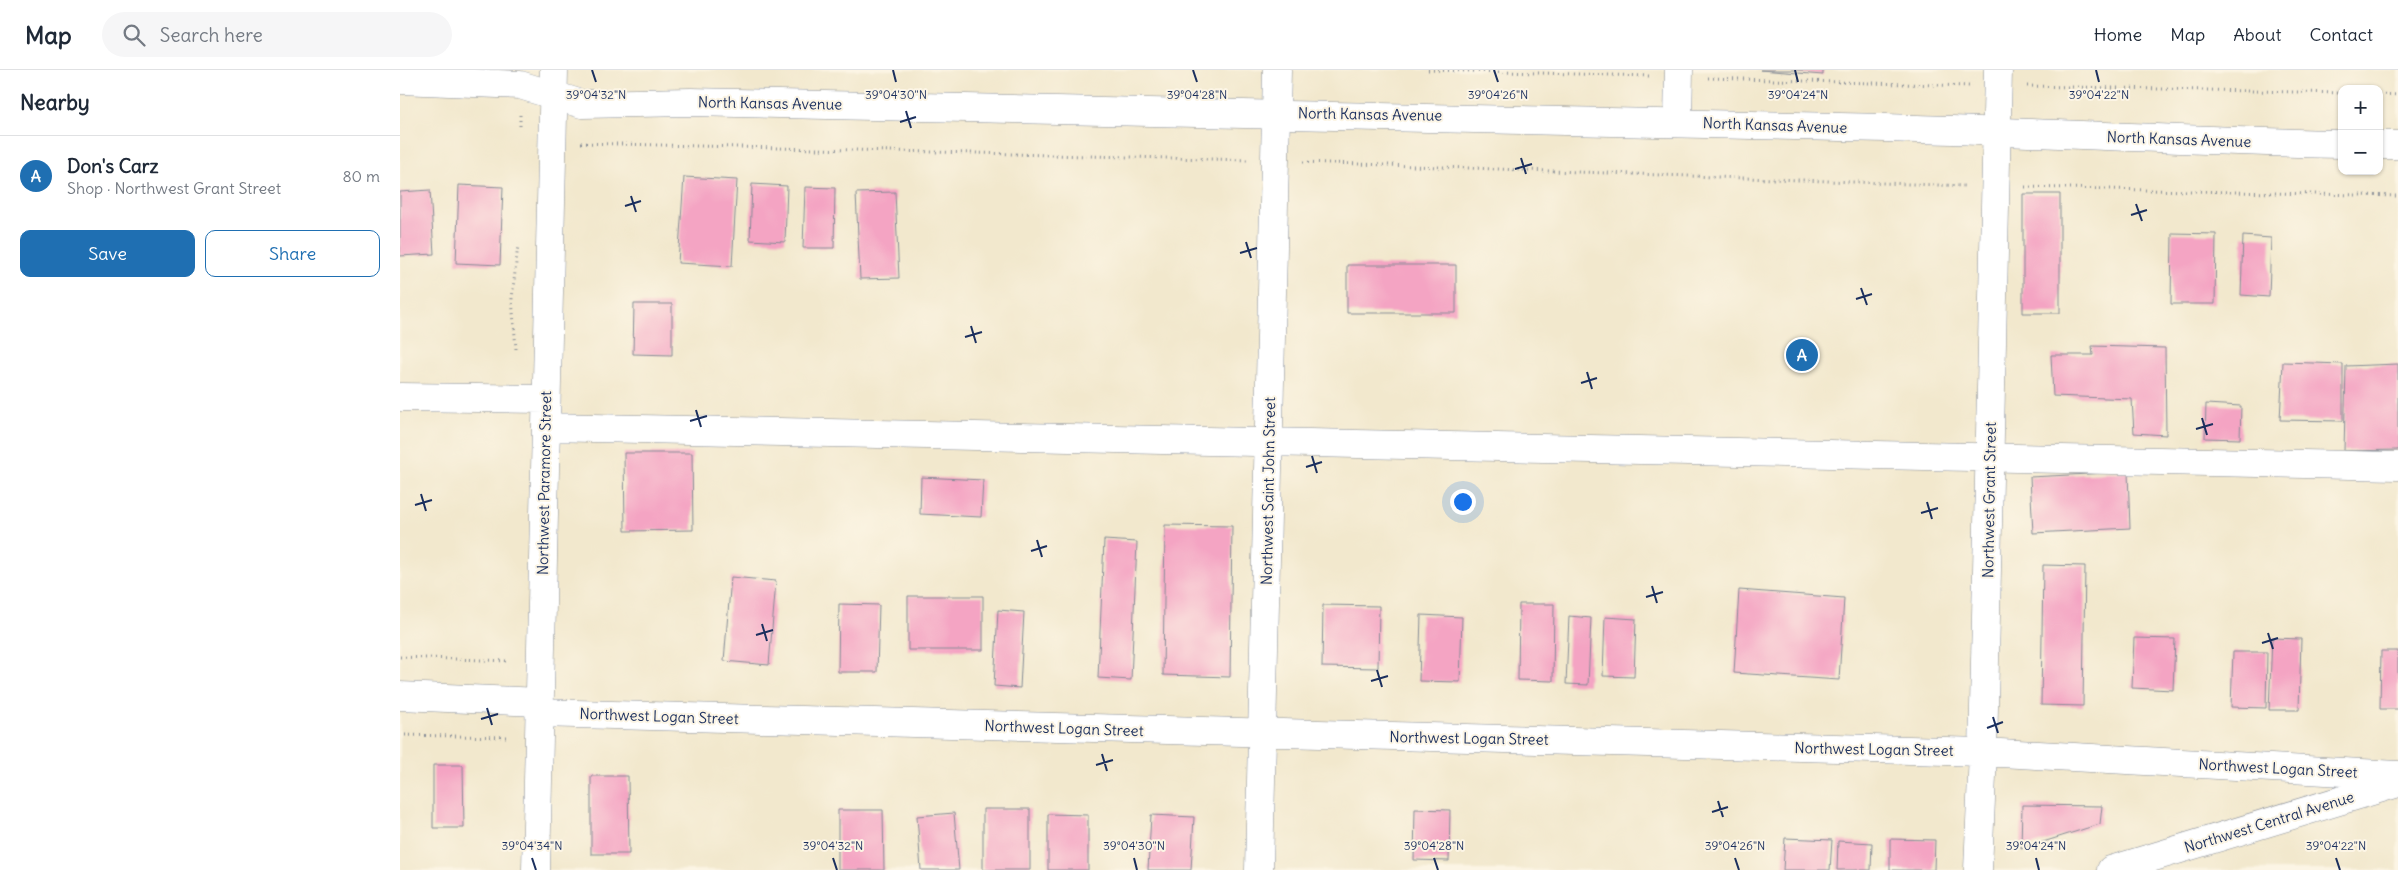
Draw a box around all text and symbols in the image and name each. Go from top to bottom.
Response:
search box [102,12,452,57]
text: Map [25,20,72,50]
icon: search [120,21,148,49]
text: Search here [160,23,263,47]
text: Home [2094,23,2142,46]
text: Map [2170,23,2205,46]
text: About [2233,23,2281,46]
text: Contact [2309,23,2373,46]
map controls [2338,85,2383,175]
button: + [2338,85,2383,130]
text: 39°04'32"N [566,87,626,102]
text: 39°04'30"N [865,87,927,102]
text: 39°04'28"N [1167,87,1227,102]
text: 39°04'26"N [1468,87,1528,102]
text: 39°04'24"N [1768,87,1828,102]
text: 39°04'22"N [2069,87,2129,102]
text: Nearby [20,89,90,116]
street label: North Kansas Avenue [698,92,842,114]
street label: North Kansas Avenue [1298,103,1442,125]
street label: North Kansas Avenue [1702,113,1848,137]
street label: North Kansas Avenue [2106,127,2252,151]
button: − [2338,130,2383,175]
text: Don's Carz [67,154,159,178]
text: A [31,166,41,186]
text: 80 m [342,166,380,186]
text: Shop · Northwest Grant Street [67,178,281,198]
button: Save [20,230,195,277]
button: Share [205,230,380,277]
pin: A [1786,336,1818,374]
street label: Northwest Paramore Street [533,391,555,575]
street label: Northwest Saint John Street [1257,397,1279,585]
street label: Northwest Grant Street [1978,422,2000,578]
your location [1450,489,1476,515]
street label: Northwest Logan Street [579,704,739,728]
street label: Northwest Logan Street [984,716,1144,740]
street label: Northwest Logan Street [1389,727,1549,749]
street label: Northwest Logan Street [1794,738,1954,760]
street label: Northwest Logan Street [2198,754,2358,782]
street label: Northwest Central Avenue [2182,787,2356,857]
text: 39°04'34"N [502,838,563,853]
text: 39°04'32"N [803,838,863,853]
text: 39°04'30"N [1103,838,1165,853]
text: 39°04'28"N [1404,838,1464,853]
text: 39°04'26"N [1705,838,1765,853]
text: 39°04'24"N [2006,838,2066,853]
text: 39°04'22"N [2306,838,2366,853]

